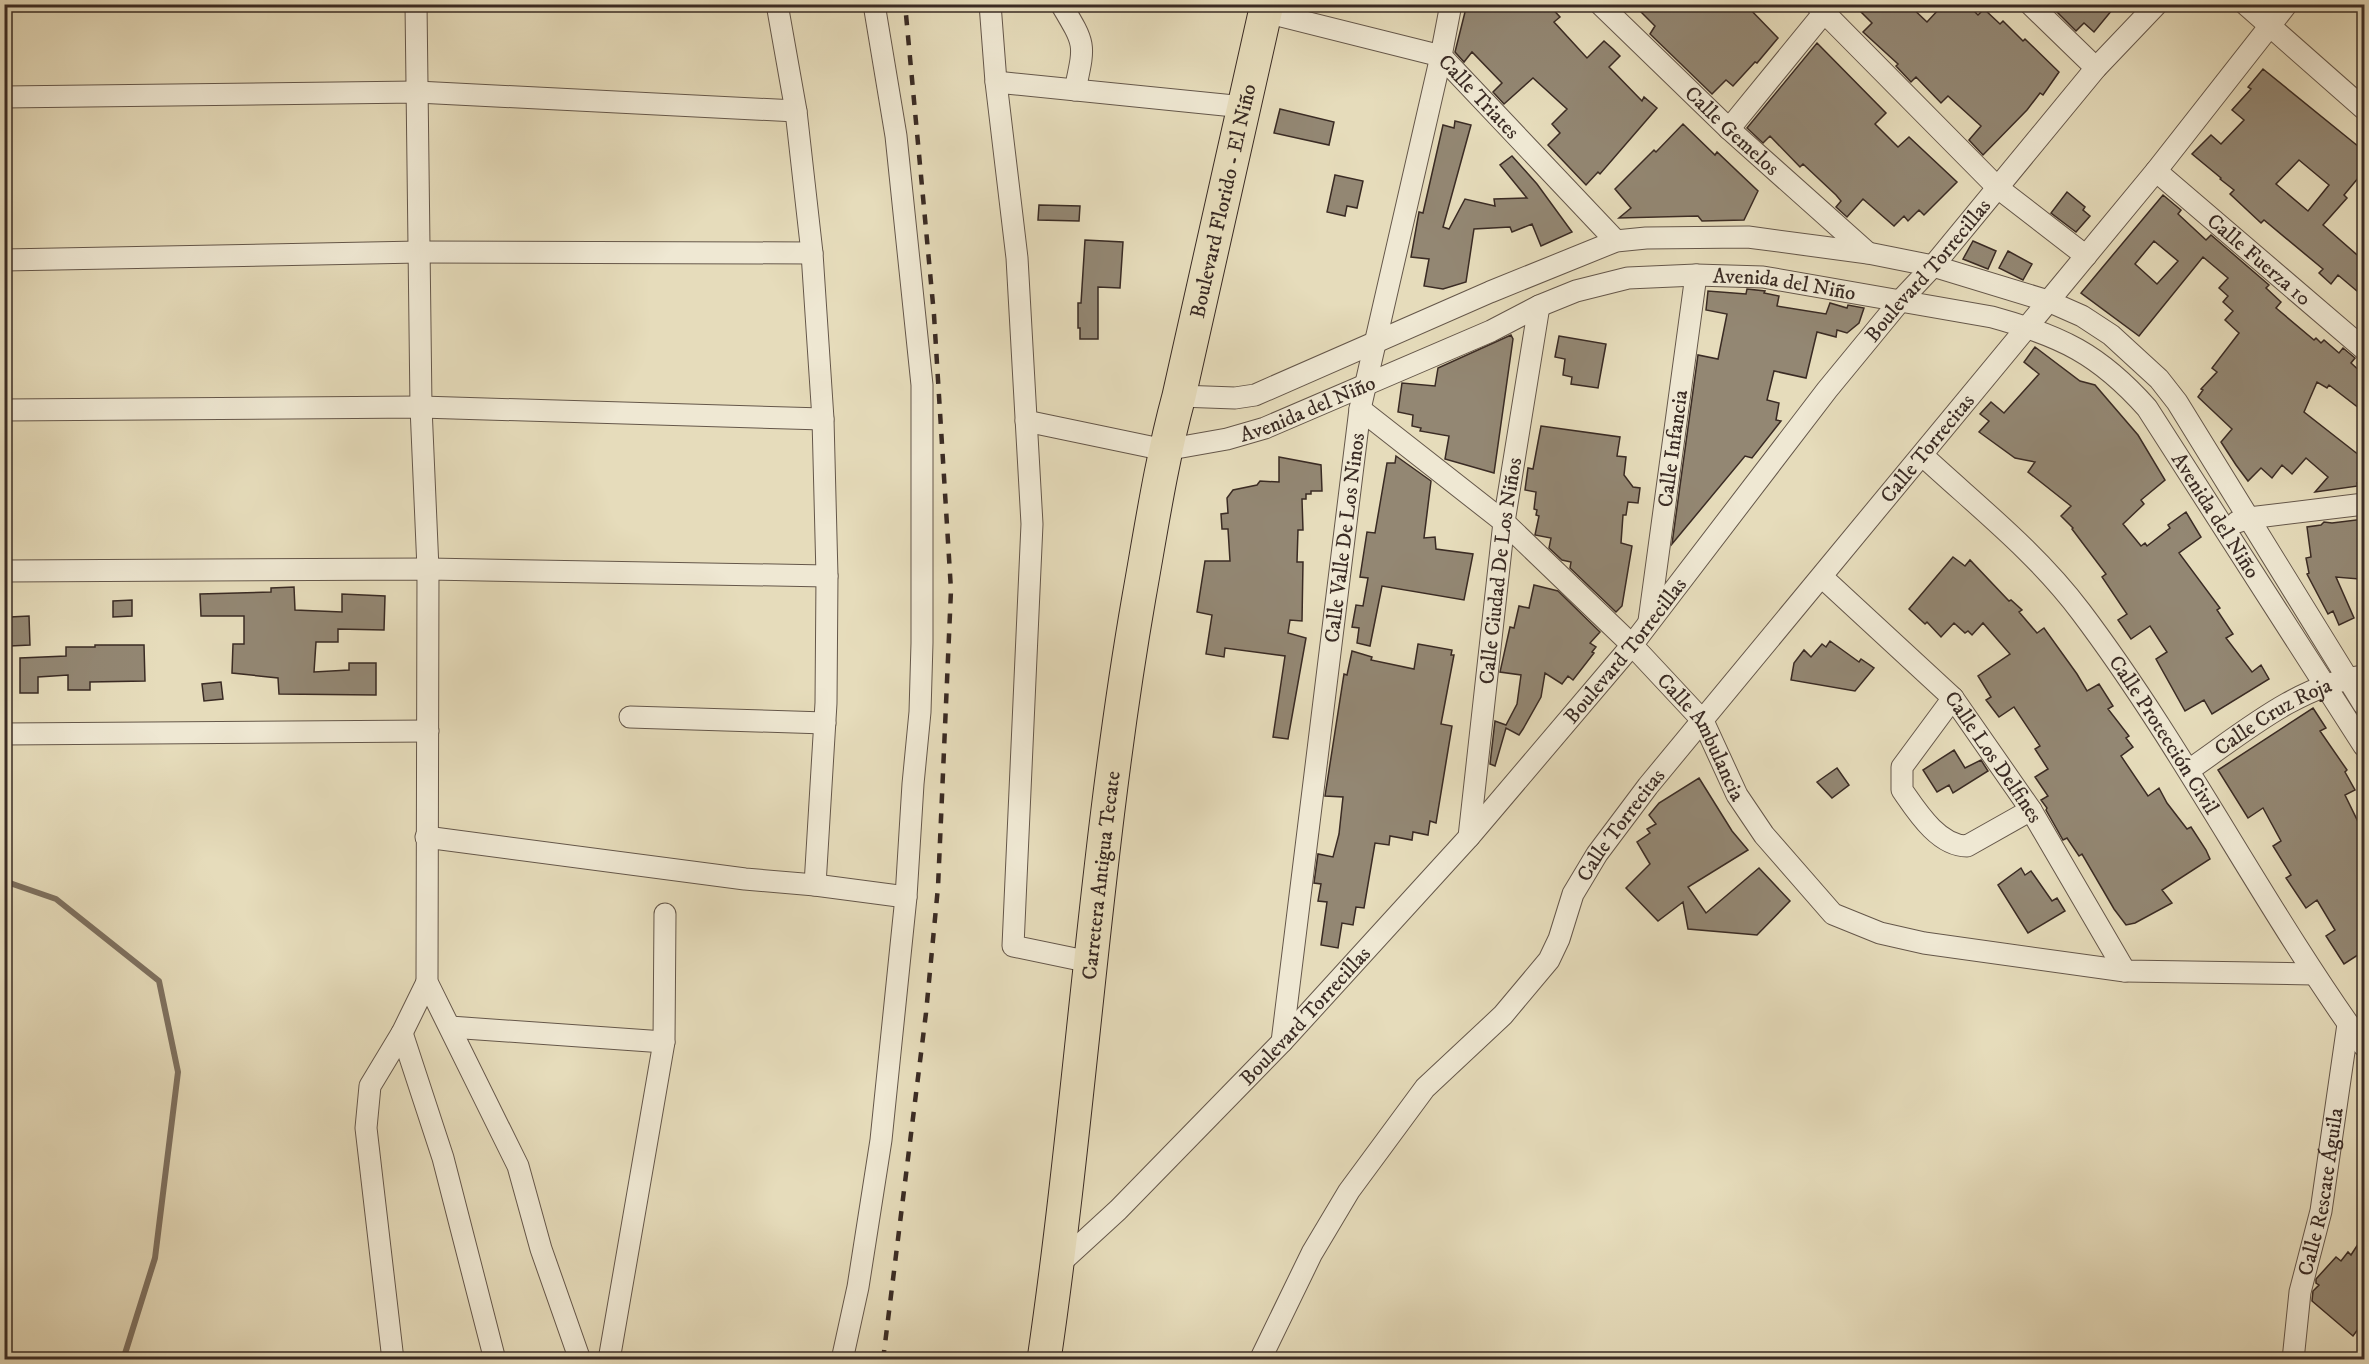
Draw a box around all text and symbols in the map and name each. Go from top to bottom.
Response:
street label: Calle Triates [1432,49,1525,145]
street label: Calle Gemelos [1679,81,1784,182]
street label: Boulevard Florido - El Niño [1185,82,1263,321]
street label: Boulevard Torrecillas [1860,194,1997,348]
street label: Calle Fuerza 10 [2201,208,2316,312]
street label: Avenida del Niño [1712,264,1858,307]
street label: Avenida del Niño [1237,370,1380,449]
street label: Calle Infancia [1653,388,1694,509]
street label: Calle Torrecitas [1875,389,1981,509]
street label: Calle Valle De Los Ninos [1319,431,1371,644]
street label: Avenida del Niño [2165,448,2265,584]
street label: Calle Ciudad De Los Niños [1474,456,1528,686]
street label: Boulevard Torrecillas [1559,573,1693,729]
street label: Calle Protección Civil [2103,651,2224,820]
street label: Calle Ambulancia [1651,668,1750,807]
street label: Calle Cruz Roja [2210,673,2335,762]
street label: Calle Los Delfines [1938,686,2048,828]
street label: Calle Torrecitas [1571,764,1671,887]
street label: Carretera Antigua Tecate [1077,769,1127,981]
street label: Boulevard Torrecillas [1235,941,1377,1092]
street label: Calle Rescate Águila [2293,1106,2350,1279]

